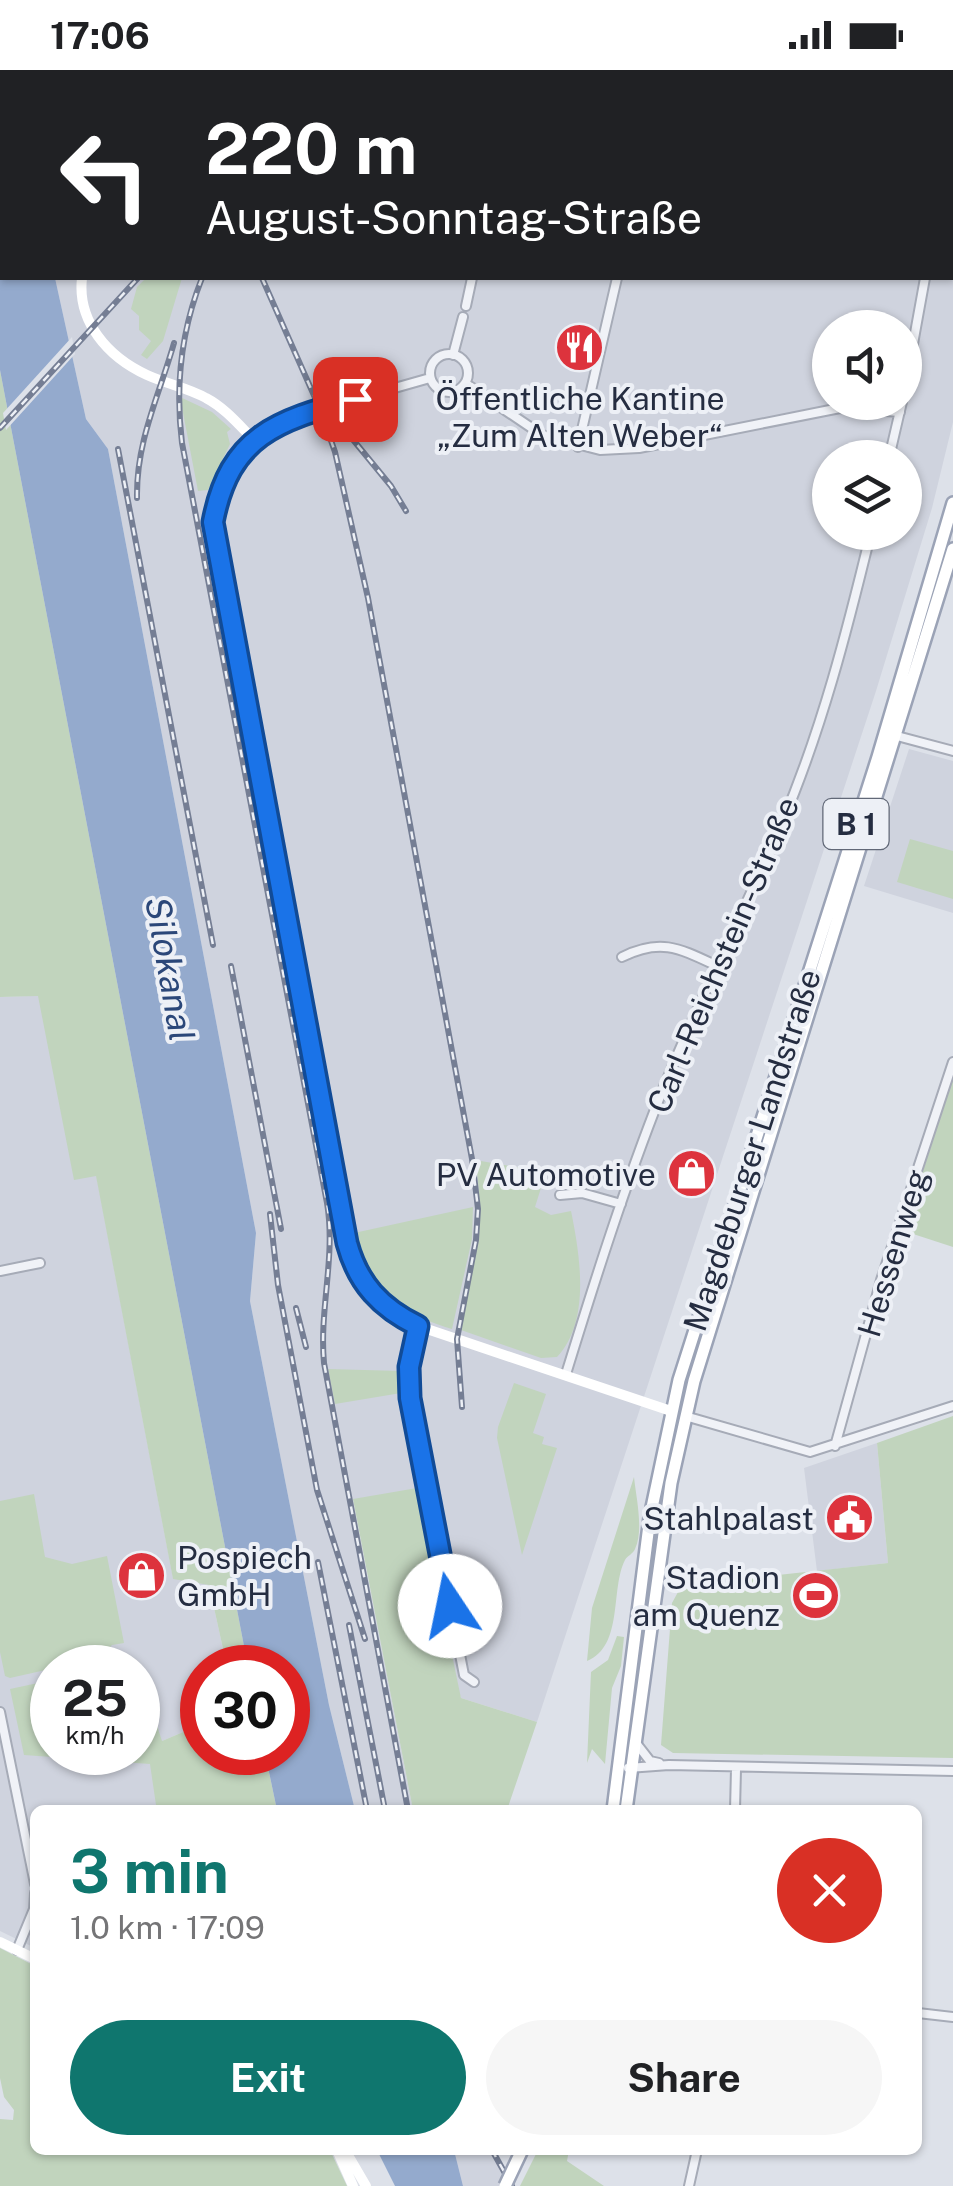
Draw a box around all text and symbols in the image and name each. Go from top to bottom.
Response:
text: 17:06 [50,13,150,58]
text: 220 m [205,107,418,190]
icon: left [40,110,170,240]
text: August-Sonntag-Straße [205,191,702,244]
map controls [812,310,922,550]
button: sound [812,310,922,420]
restaurant icon: Öffentliche Kantine „Zum Alten Weber“ [554,322,606,374]
pin [313,357,398,442]
icon: arrive [328,372,383,427]
place label: Öffentliche Kantine „Zum Alten Weber“ [435,380,725,454]
button: layers [812,440,922,550]
street label: Carl-Reichstein-Straße [640,791,806,1119]
road number: B 1 [824,799,888,849]
water label: Silokanal [137,894,203,1044]
street label: Magdeburger Landstraße [676,964,828,1336]
shop icon: PV Automotive [665,1148,717,1200]
place label: PV Automotive [436,1156,656,1193]
street label: Hessenweg [850,1165,936,1341]
public building icon: Stahlpalast [823,1492,875,1544]
place label: Stahlpalast [643,1500,814,1537]
place label: Pospiech GmbH [177,1539,312,1613]
shop icon: Pospiech GmbH [116,1549,168,1601]
position arrow [398,1554,502,1658]
place label: Stadion am Quenz [632,1559,780,1633]
sports icon: Stadion am Quenz [789,1569,841,1621]
speed limit sign: 30 [180,1645,310,1775]
text: 25 [62,1668,128,1727]
text: km/h [66,1720,124,1750]
text: 3 min [70,1836,229,1907]
button: close [777,1838,882,1943]
text: 1.0 km · 17:09 [70,1909,265,1946]
button: Exit [70,2020,466,2135]
button: Share [486,2020,882,2135]

